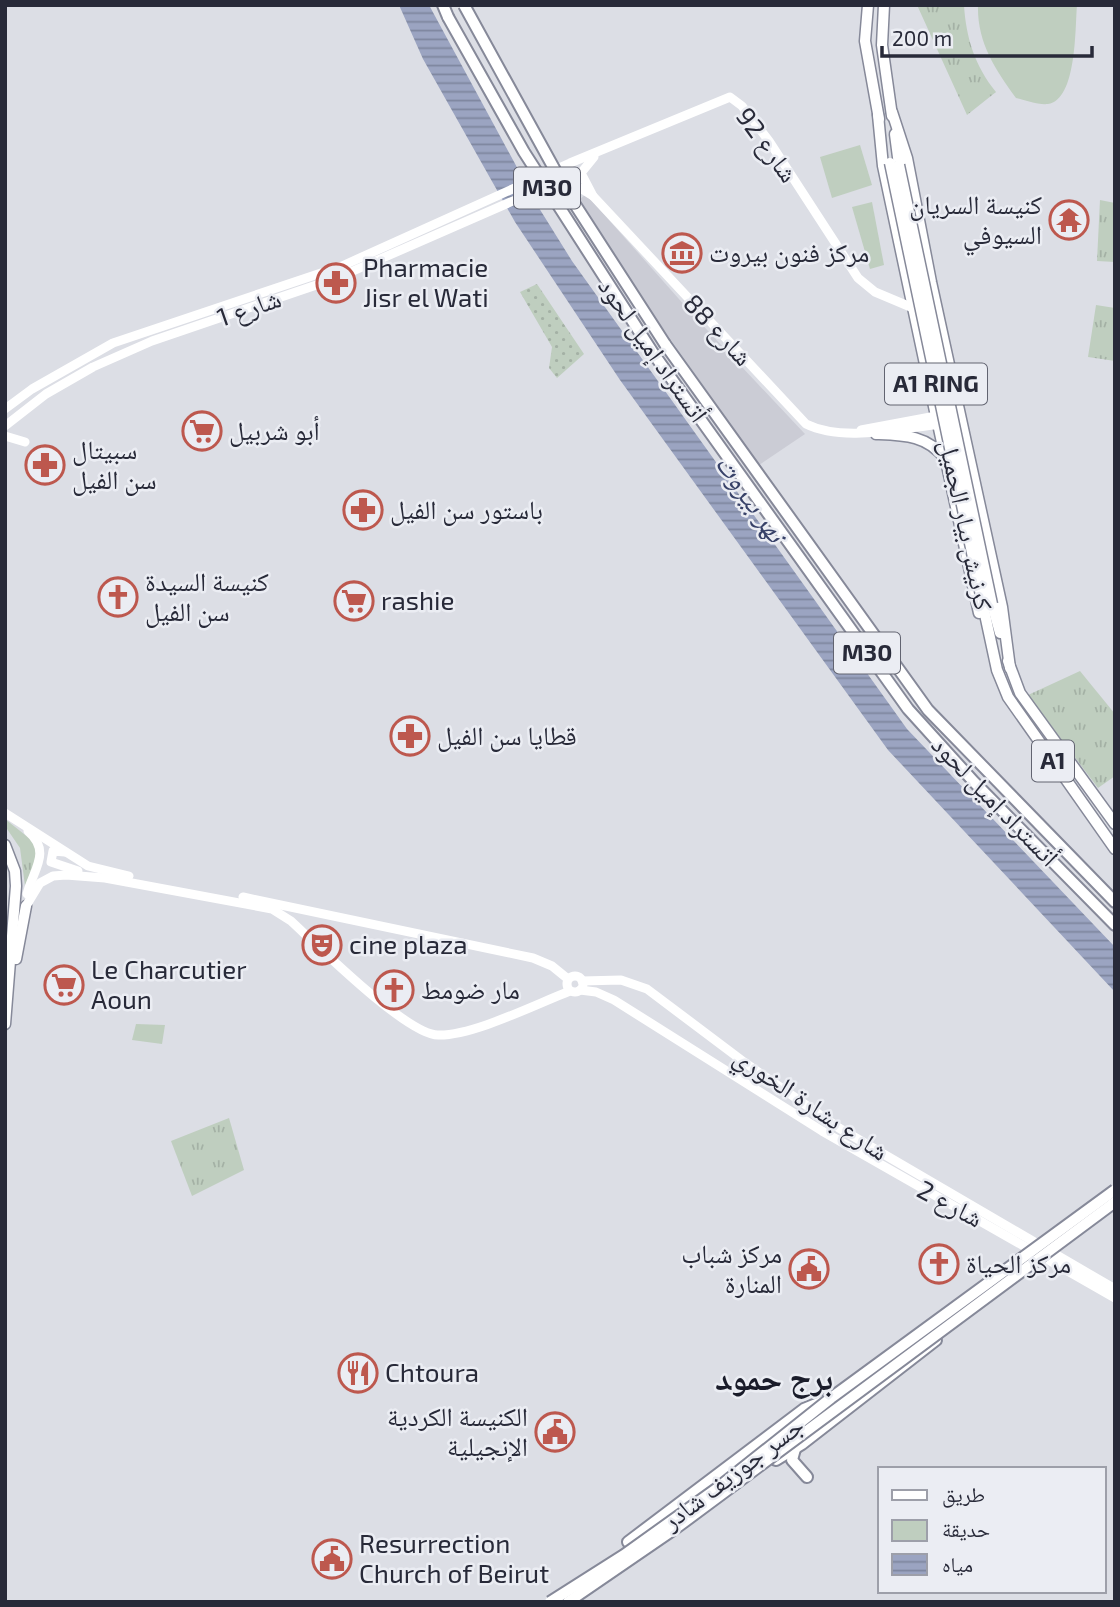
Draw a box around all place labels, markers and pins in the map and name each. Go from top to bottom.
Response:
place label: كنيسة السريان السيوفي [909,188,1042,256]
temple icon: كنيسة السريان السيوفي [1048,199,1090,241]
museum icon: مركز فنون بيروت [661,232,703,274]
place label: مركز فنون بيروت [709,236,869,269]
place label: Pharmacie Jisr el Wati [363,251,489,312]
pharmacy icon: Pharmacie Jisr el Wati [315,262,357,304]
supermarket icon: أبو شربيل [181,410,223,452]
place label: أبو شربيل [229,414,320,447]
place label: سبيتال سن الفيل [72,433,157,496]
pharmacy icon: سبيتال سن الفيل [24,444,66,486]
pharmacy icon: باستور سن الفيل [342,489,384,531]
place label: باستور سن الفيل [390,493,543,526]
place label: كنيسة السيدة سن الفيل [145,565,269,628]
church icon: كنيسة السيدة سن الفيل [97,576,139,618]
supermarket icon: rashie [333,580,375,622]
place label: rashie [381,584,454,615]
pharmacy icon: قطايا سن الفيل [389,715,431,757]
place label: قطايا سن الفيل [437,719,577,752]
theatre icon: cine plaza [301,924,343,966]
place label: cine plaza [349,928,468,959]
place label: Le Charcutier Aoun [91,953,247,1014]
supermarket icon: Le Charcutier Aoun [43,964,85,1006]
church icon: مار ضومط [373,969,415,1011]
place label: مار ضومط [421,973,520,1005]
place label: مركز شباب المنارة [681,1237,782,1298]
church icon: مركز الحياة [918,1243,960,1285]
place label: مركز الحياة [966,1247,1071,1279]
public building icon: مركز شباب المنارة [788,1248,830,1290]
restaurant icon: Chtoura [337,1352,379,1394]
place label: Chtoura [385,1356,479,1387]
place label: الكنيسة الكردية الإنجيلية [387,1400,528,1463]
public building icon: الكنيسة الكردية الإنجيلية [534,1411,576,1453]
place label: Resurrection Church of Beirut [359,1527,549,1588]
public building icon: Resurrection Church of Beirut [311,1538,353,1580]

